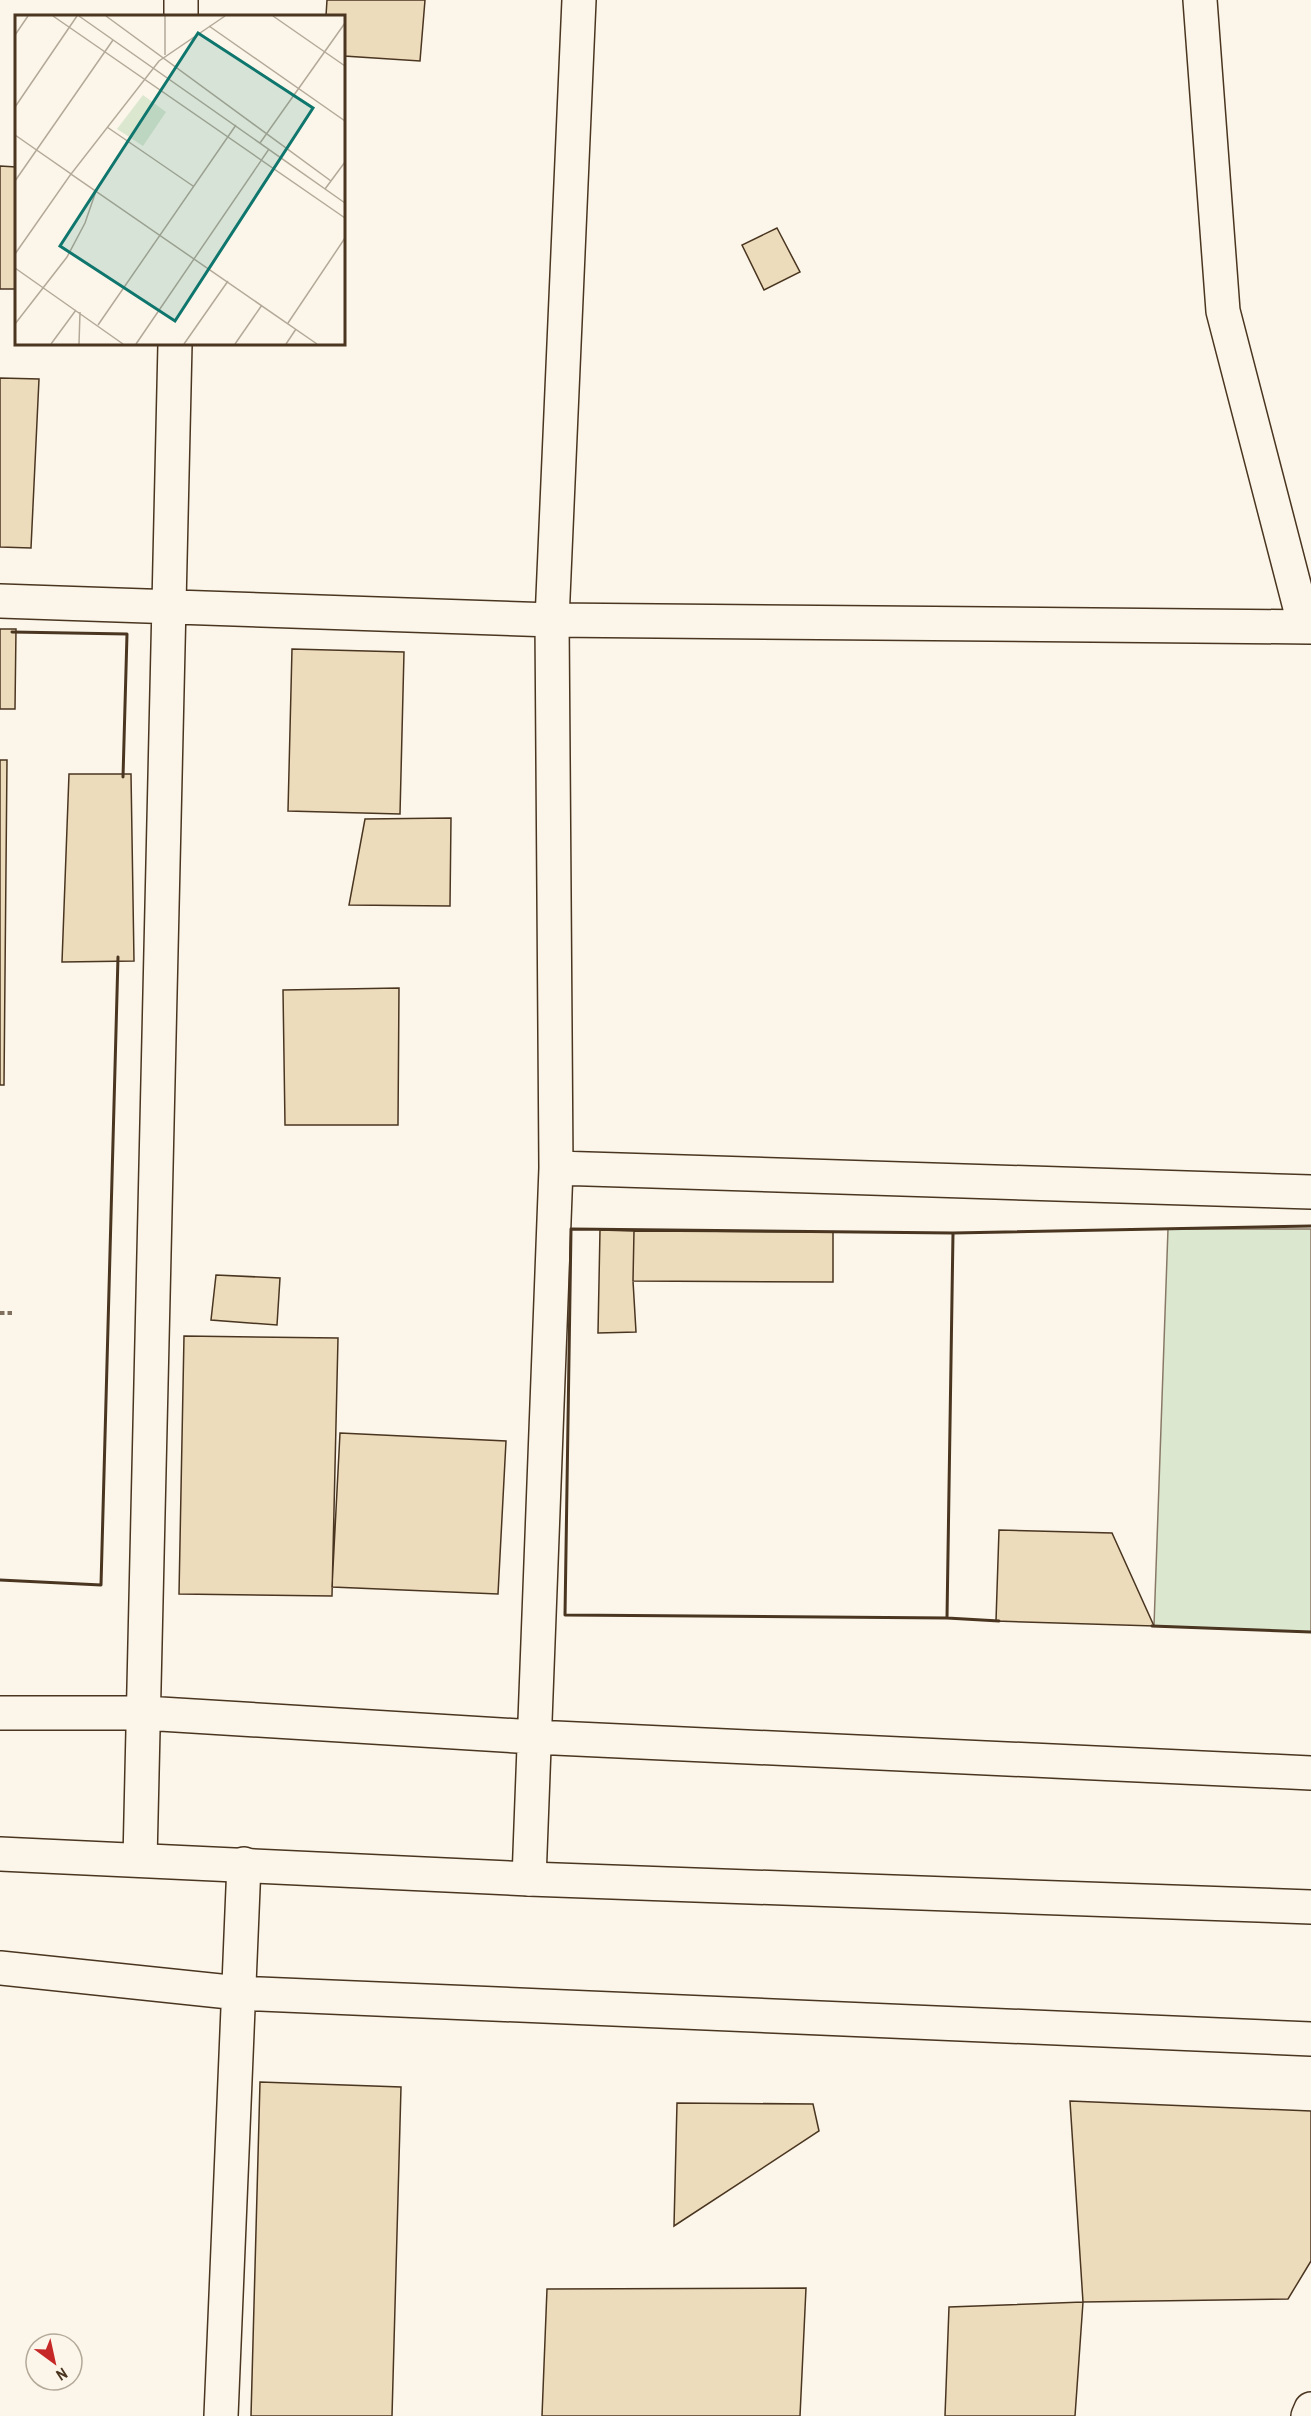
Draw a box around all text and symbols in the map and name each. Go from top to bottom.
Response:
inset map [15,15,345,345]
north arrow [24,2332,84,2392]
text: N [52,2363,72,2386]

